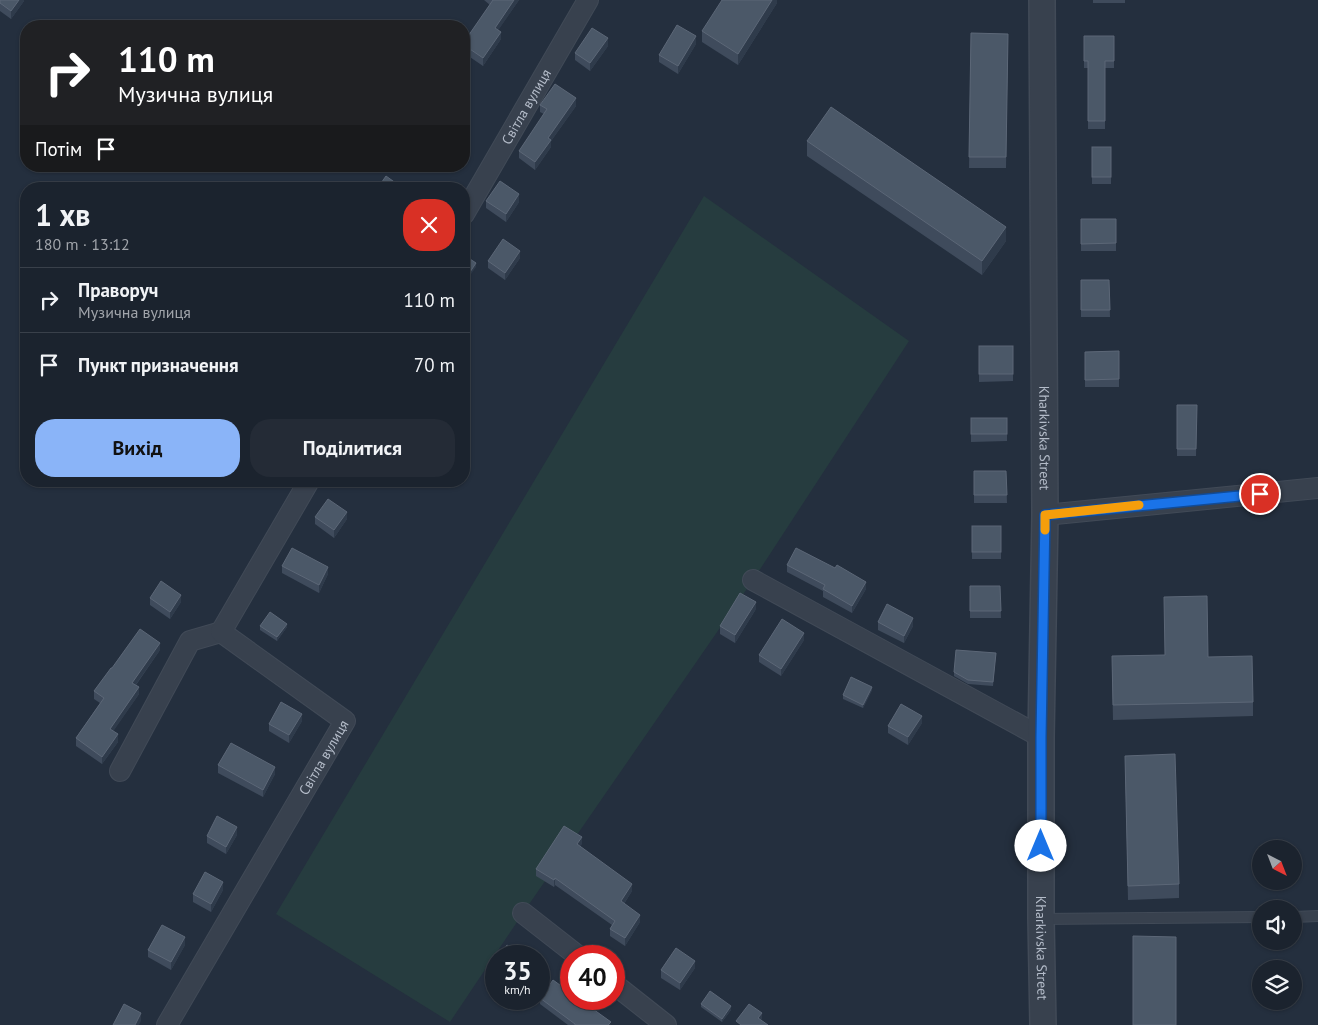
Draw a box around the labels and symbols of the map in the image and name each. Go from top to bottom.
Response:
street label: Світла вулиця [497,66,555,148]
street label: Kharkivska Street [1035,386,1054,490]
pin [1239,473,1281,515]
street label: Світла вулиця [295,717,353,798]
position arrow [1014,819,1066,871]
north arrow [1252,840,1302,890]
street label: Kharkivska Street [1032,896,1052,1001]
speed limit sign: 40 [560,945,625,1010]

